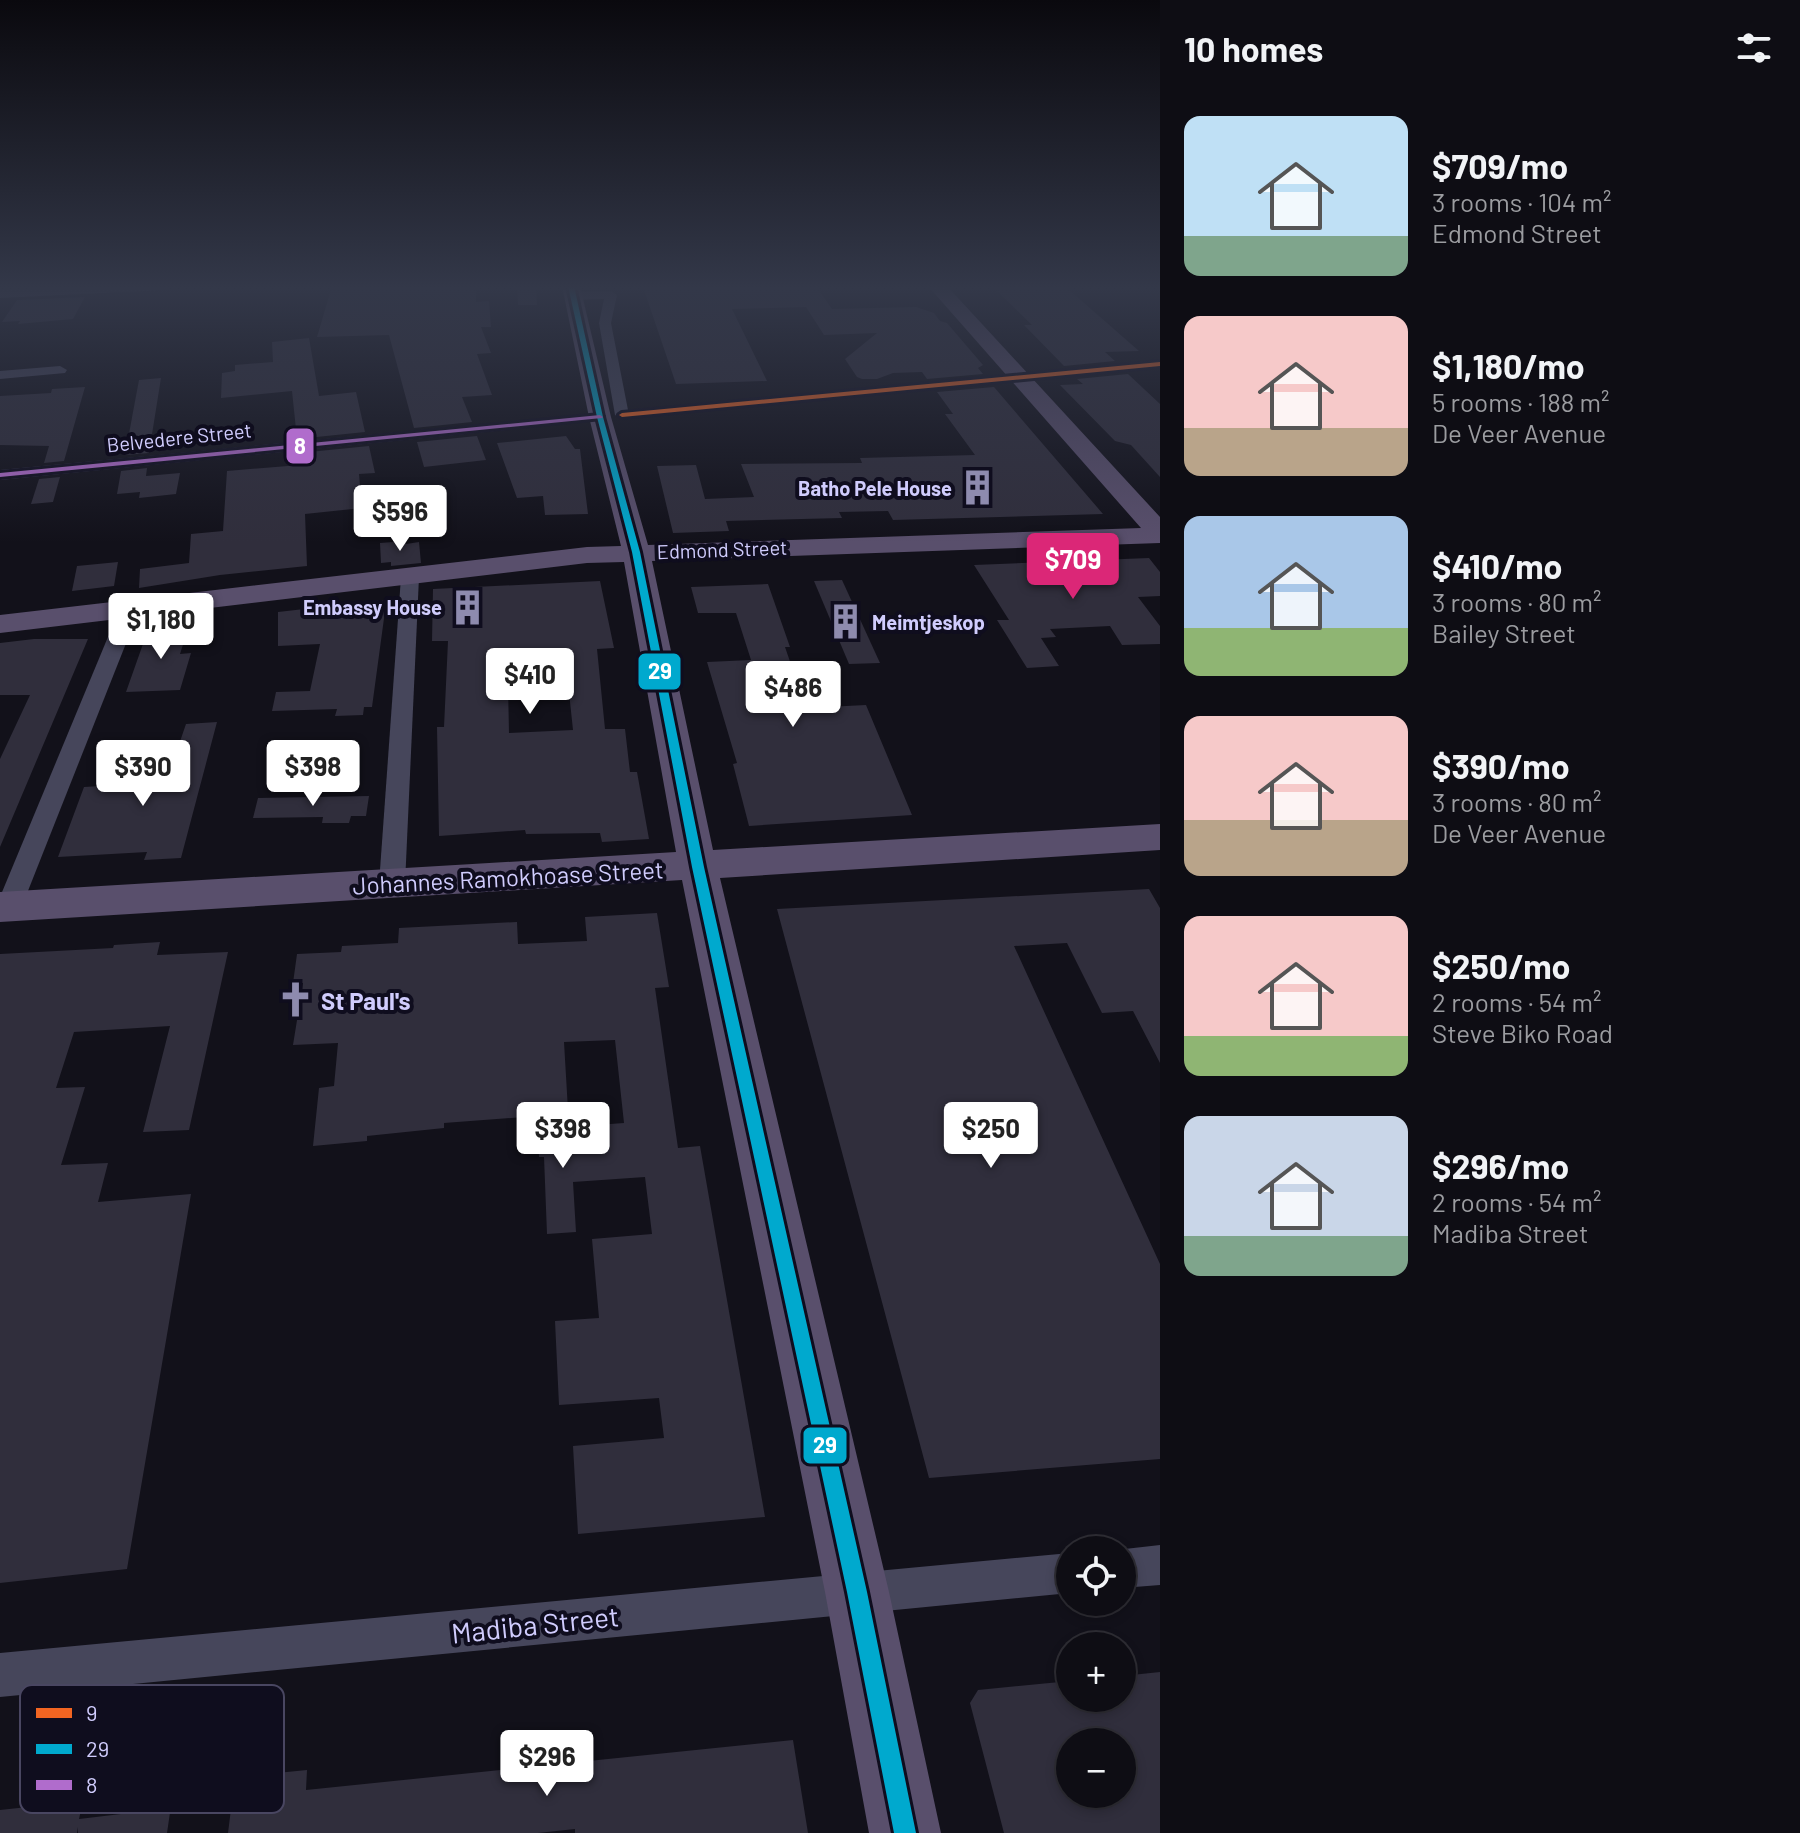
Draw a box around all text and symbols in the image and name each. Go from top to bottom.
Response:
icon: filters [1732,26,1776,70]
text: 10 homes [1184,28,1323,69]
text: $709/mo [1432,145,1568,186]
icon: home [1248,148,1344,244]
text: 3 rooms · 104 m² [1432,186,1611,217]
text: Edmond Street [1432,217,1602,248]
text: $1,180/mo [1432,345,1585,386]
icon: home [1248,348,1344,444]
text: 5 rooms · 188 m² [1432,386,1609,417]
street label: Belvedere Street [105,417,253,457]
text: De Veer Avenue [1432,417,1606,448]
line badge: 8 [285,427,315,465]
text: 8 [294,432,306,458]
building icon: Batho Pele House [959,469,997,507]
place label: Batho Pele House [798,476,952,500]
pin: $596 [353,485,447,553]
text: $596 [372,495,428,526]
pin: $709 [1026,533,1120,601]
street label: Edmond Street [656,535,788,563]
text: $709 [1045,543,1101,574]
text: $410/mo [1432,545,1563,586]
icon: home [1248,548,1344,644]
text: 3 rooms · 80 m² [1432,586,1602,617]
building icon: Embassy House [449,588,487,626]
pin: $1,180 [96,593,226,661]
place label: Embassy House [303,595,442,619]
text: $1,180 [126,603,196,634]
building icon: Meimtjeskop [827,603,865,641]
place label: Meimtjeskop [872,610,985,634]
text: Bailey Street [1432,617,1576,648]
pin: $410 [483,648,577,716]
line badge: 29 [637,652,682,691]
text: 29 [648,657,672,683]
text: $410 [504,658,556,689]
pin: $486 [746,661,840,729]
text: $486 [764,671,822,702]
pin: $390 [96,740,190,808]
pin: $398 [266,740,360,808]
text: $390/mo [1432,745,1570,786]
icon: home [1248,748,1344,844]
text: $390 [114,750,172,781]
text: $398 [285,750,341,781]
text: 3 rooms · 80 m² [1432,786,1602,817]
text: De Veer Avenue [1432,817,1606,848]
street label: Johannes Ramokhoase Street [352,854,664,900]
text: $250/mo [1432,945,1571,986]
icon: home [1248,948,1344,1044]
church icon: St Paul's [276,981,314,1019]
place label: St Paul's [321,986,411,1015]
text: 2 rooms · 54 m² [1432,986,1602,1017]
text: Steve Biko Road [1432,1017,1613,1048]
pin: $398 [516,1102,610,1170]
pin: $250 [944,1102,1038,1170]
text: $398 [535,1112,591,1143]
text: $250 [962,1112,1020,1143]
text: $296/mo [1432,1145,1569,1186]
icon: home [1248,1148,1344,1244]
text: 2 rooms · 54 m² [1432,1186,1602,1217]
text: Madiba Street [1432,1217,1588,1248]
line badge: 29 [802,1426,848,1465]
text: 29 [813,1431,837,1457]
map controls [1056,1536,1136,1808]
button: locate [1056,1536,1136,1616]
street label: Madiba Street [449,1598,621,1650]
button: + [1056,1632,1136,1712]
legend [20,1685,284,1813]
text: 9 [86,1699,97,1725]
button: − [1056,1728,1136,1808]
pin: $296 [500,1730,594,1798]
text: 29 [86,1735,109,1761]
text: $296 [518,1740,576,1771]
text: 8 [86,1771,97,1797]

